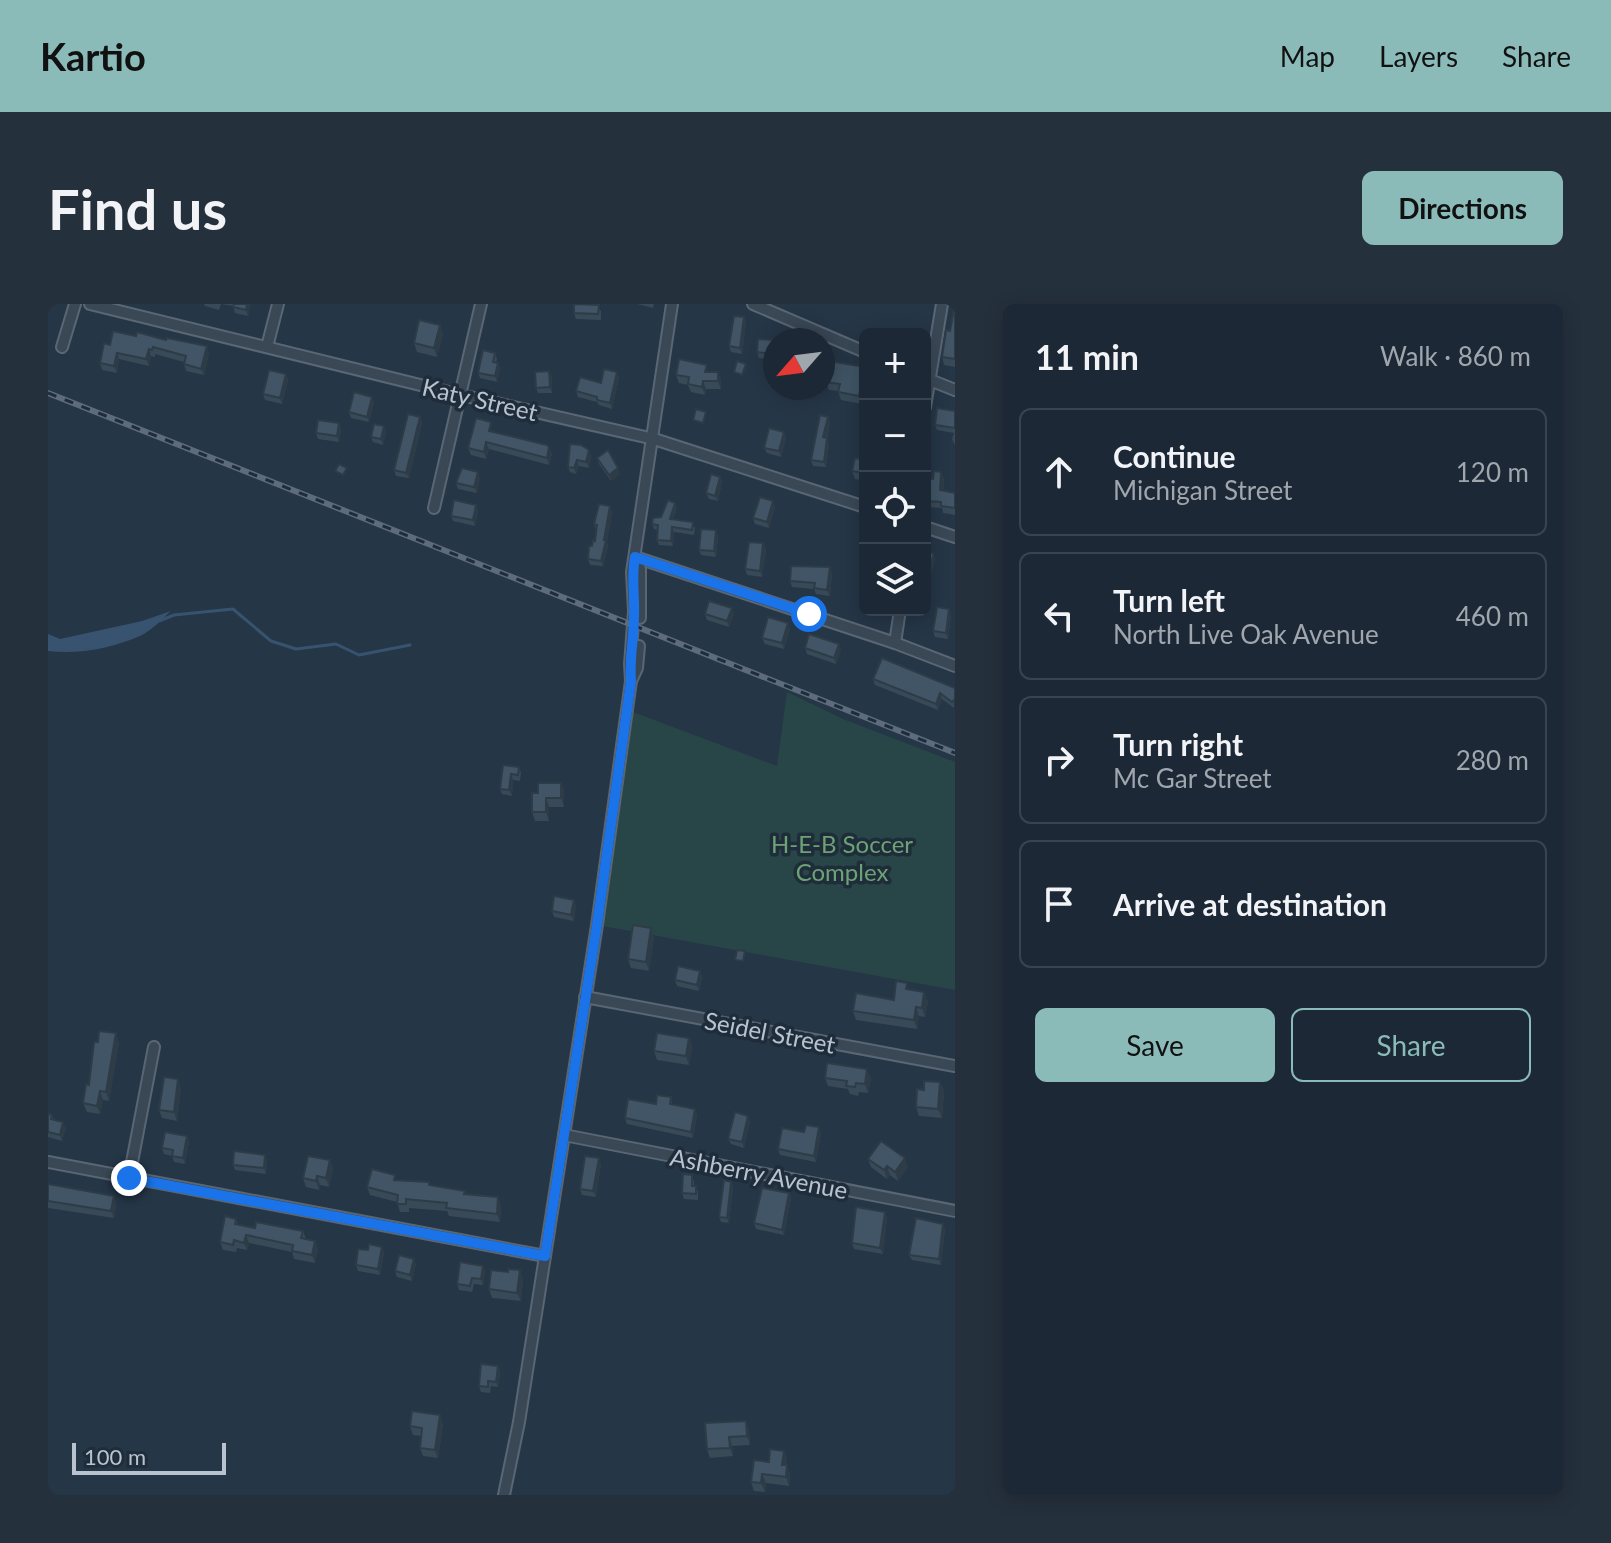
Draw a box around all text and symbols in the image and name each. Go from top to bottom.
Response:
text: Kartio [40,33,146,79]
text: Map [1280,39,1335,73]
text: Layers [1379,39,1458,73]
text: Share [1502,39,1571,73]
button: Directions [1362,171,1563,245]
text: Find us [48,175,227,242]
north arrow [763,328,835,400]
map controls [859,328,931,616]
button: + [859,328,931,400]
text: 11 min [1035,336,1139,377]
text: Walk · 860 m [1380,340,1531,372]
street label: Katy Street [420,372,541,426]
button: − [859,400,931,472]
text: Continue [1113,438,1236,474]
icon: ahead [1037,450,1081,494]
text: 120 m [1456,456,1529,488]
button: locate [859,472,931,544]
text: Michigan Street [1113,474,1292,506]
button: layers [859,544,931,616]
text: Turn left [1113,582,1225,618]
icon: left [1037,594,1081,638]
route start [791,596,827,632]
text: 460 m [1456,600,1529,632]
text: North Live Oak Avenue [1113,618,1379,650]
text: Turn right [1113,726,1243,762]
icon: right [1037,738,1081,782]
text: 280 m [1456,744,1529,776]
text: Mc Gar Street [1113,762,1272,794]
park label: H-E-B Soccer Complex [771,829,913,886]
icon: arrive [1037,882,1081,926]
text: Arrive at destination [1113,886,1387,922]
street label: Seidel Street [702,1005,838,1059]
button: Save [1035,1008,1275,1082]
button: Share [1291,1008,1531,1082]
street label: Ashberry Avenue [668,1142,850,1204]
route end [111,1160,147,1196]
scale bar [72,1439,226,1475]
text: 100 m [84,1443,146,1470]

